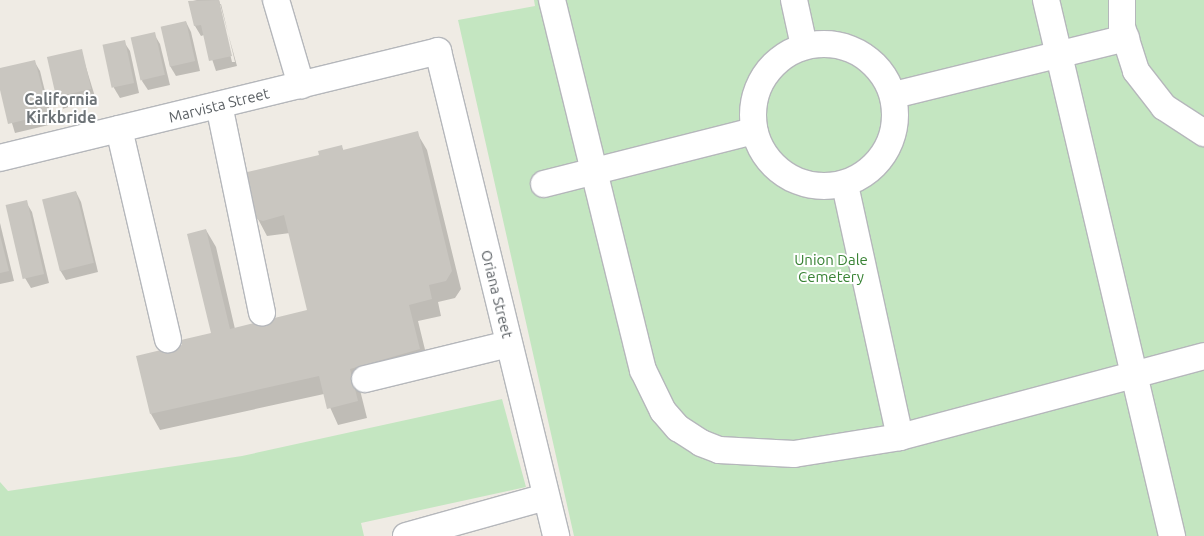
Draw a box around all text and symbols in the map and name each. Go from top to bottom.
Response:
street label: Marvista Street [167,84,271,126]
district label: California Kirkbride [24,89,98,127]
street label: Oriana Street [477,248,517,340]
park label: Union Dale Cemetery [794,250,868,285]

